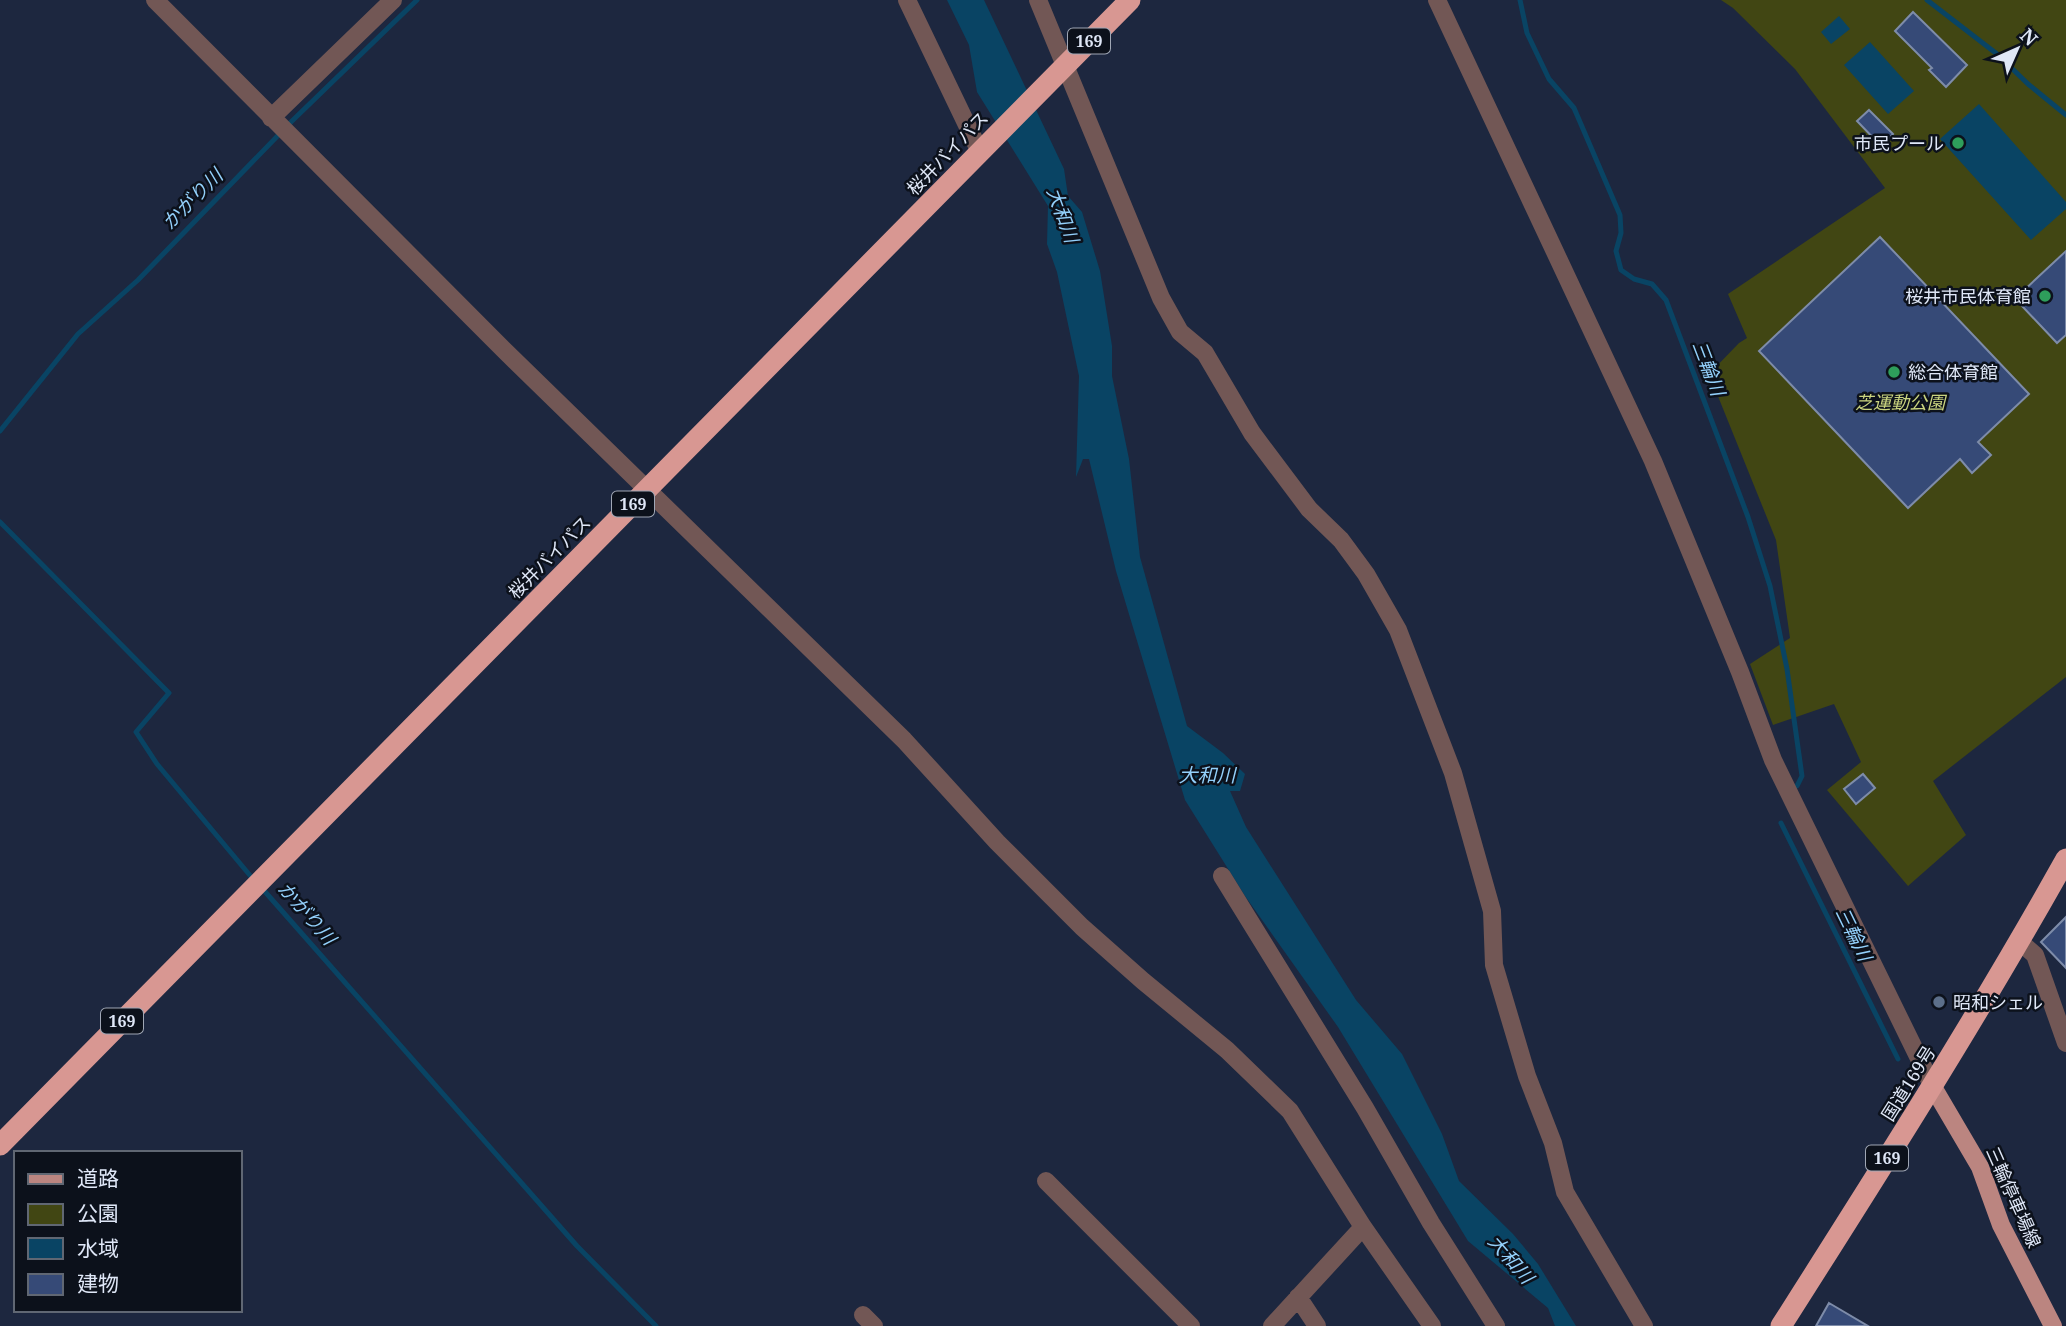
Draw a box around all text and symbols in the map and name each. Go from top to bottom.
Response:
north arrow [1982,14,2052,84]
text: N [2015,22,2044,51]
road number: 169 [1068,28,1110,54]
street label: 桜井バイパス [901,106,993,200]
place label: 市民プール [1854,131,1944,155]
marker: 市民プール [1950,135,1966,151]
water label: かがり川 [156,162,229,235]
water label: 大和川 [1041,184,1086,248]
place label: 桜井市民体育館 [1905,284,2031,308]
marker: 桜井市民体育館 [2037,288,2053,304]
water label: 三輪川 [1687,337,1732,401]
place label: 総合体育館 [1908,360,1998,384]
marker: 総合体育館 [1886,364,1902,380]
park label: 芝運動公園 [1855,390,1948,414]
road number: 169 [612,491,654,516]
street label: 桜井バイパス [502,510,596,604]
water label: 大和川 [1178,762,1237,788]
water label: かがり川 [272,876,343,952]
water label: 三輪川 [1830,903,1879,967]
place label: 昭和シェル [1953,990,2043,1014]
marker: 昭和シェル [1931,994,1947,1010]
road number: 169 [101,1009,143,1034]
street label: 国道169号 [1876,1041,1940,1125]
street label: 三輪停車場線 [1981,1143,2047,1251]
road number: 169 [1866,1146,1908,1170]
legend [14,1151,242,1312]
text: 道路 [77,1164,119,1192]
text: 公園 [77,1199,119,1227]
water label: 大和川 [1482,1229,1541,1291]
text: 水域 [77,1234,119,1262]
text: 建物 [77,1269,119,1297]

